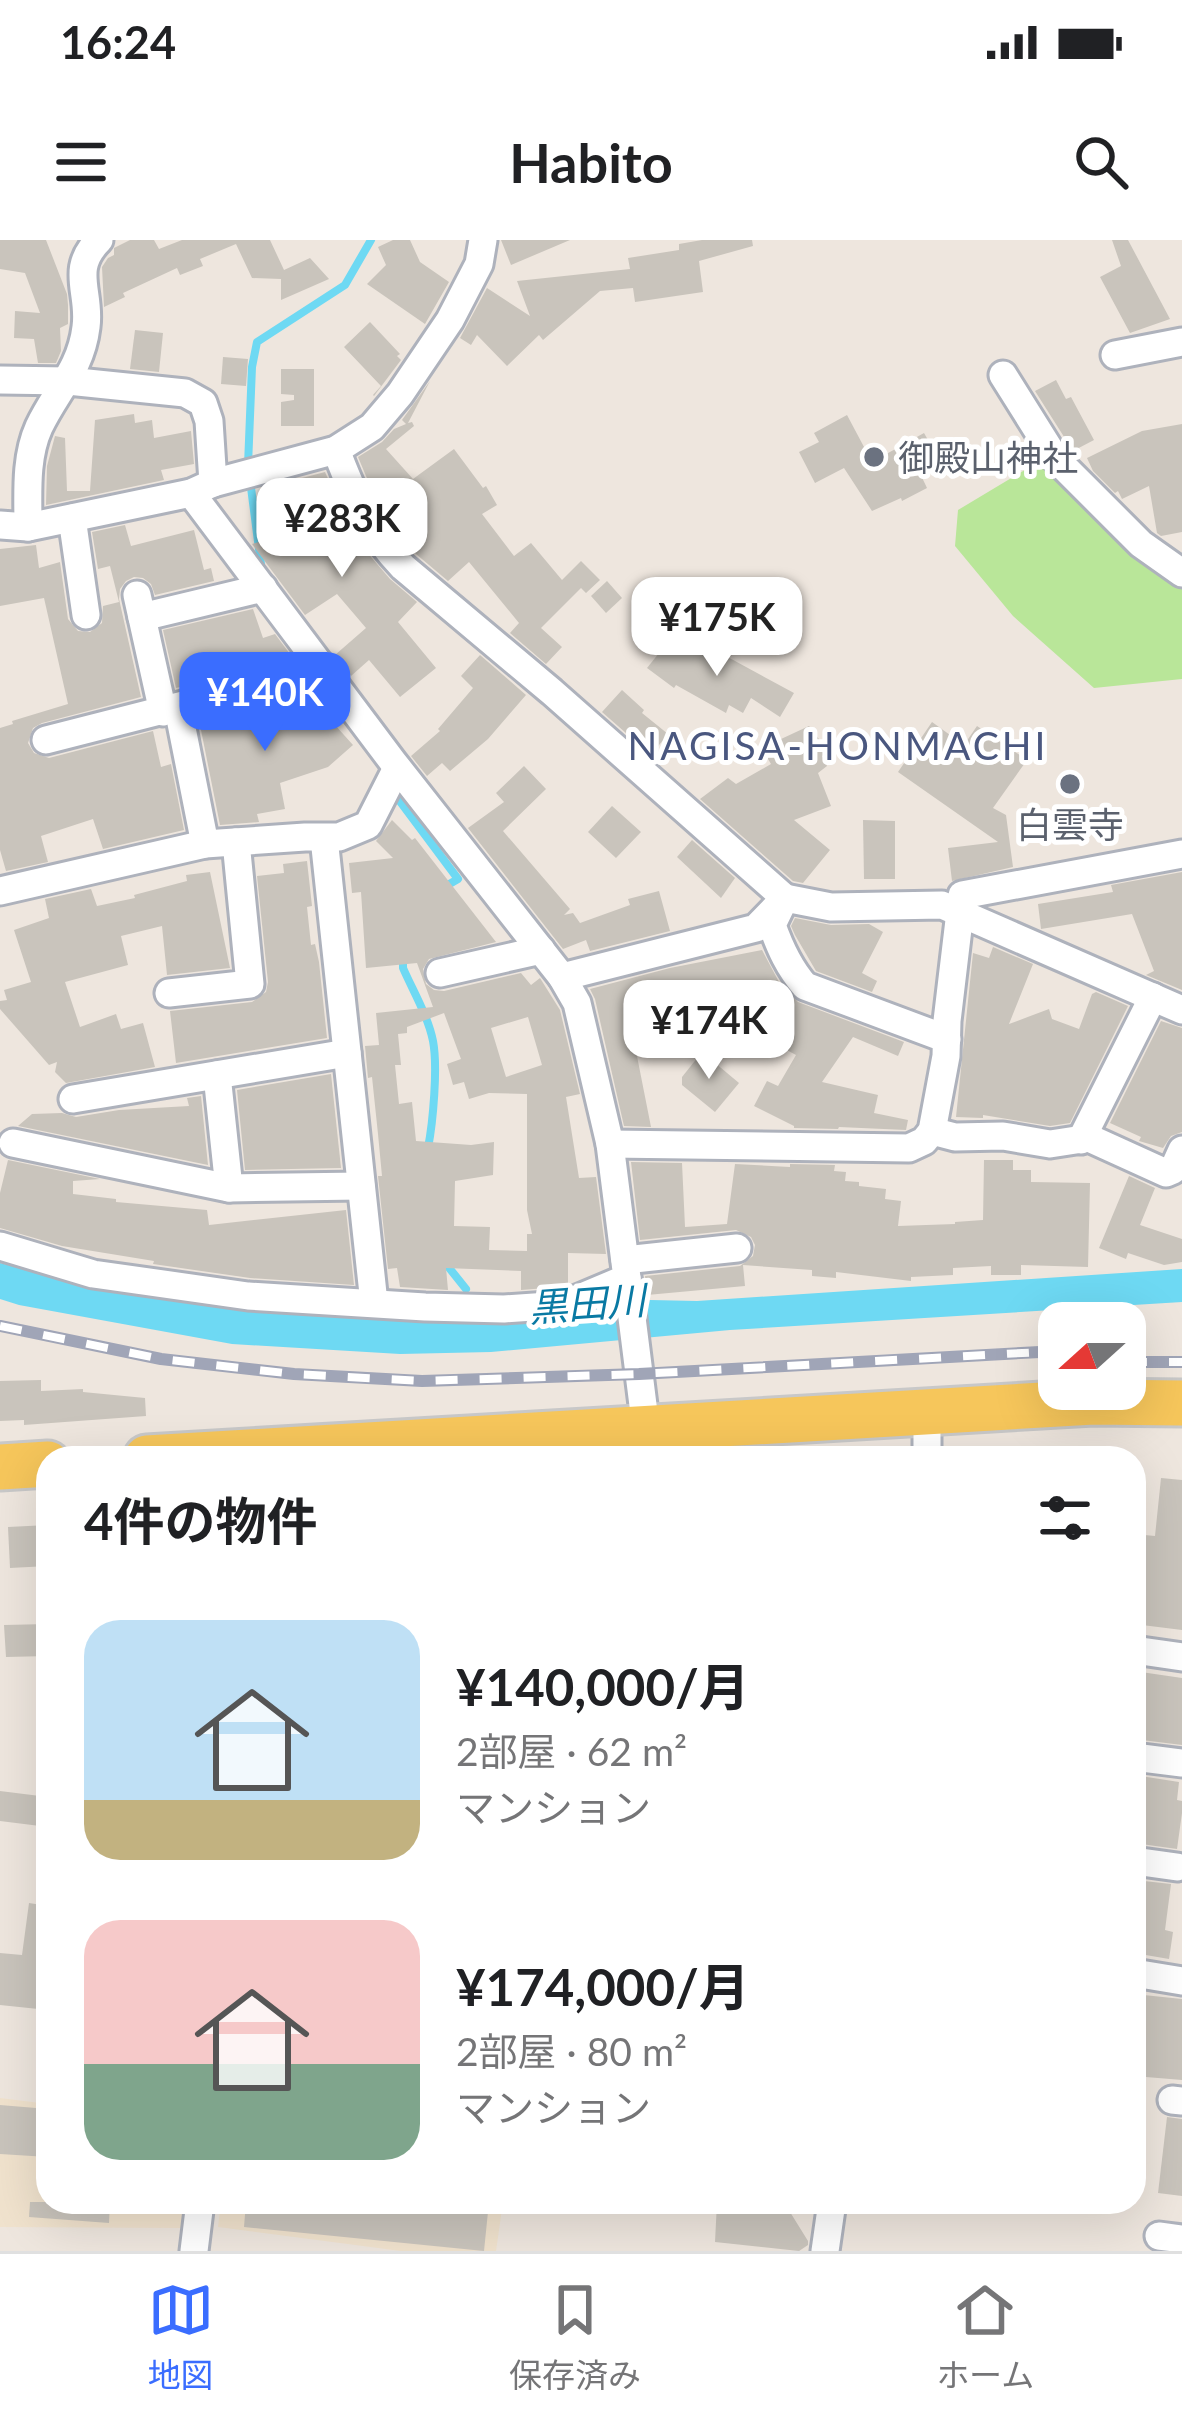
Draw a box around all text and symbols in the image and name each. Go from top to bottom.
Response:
text: 16:24 [60,15,176,69]
icon: menu [48,129,114,195]
icon: search [1068,129,1134,195]
text: Habito [509,130,673,195]
place label: 御殿山神社 [898,435,1078,479]
marker: 御殿山神社 [861,444,887,470]
pin: ¥283K [258,478,426,580]
text: ¥283K [283,494,401,540]
pin: ¥175K [633,577,801,679]
text: ¥175K [658,593,776,639]
pin: ¥140K [181,652,349,754]
text: ¥140K [206,668,324,714]
district label: NAGISA-HONMACHI [628,722,1048,768]
marker: 白雲寺 [1057,771,1083,797]
place label: 白雲寺 [1016,802,1124,846]
pin: ¥174K [625,980,793,1082]
text: ¥174K [650,996,768,1042]
water label: 黒田川 [527,1276,651,1330]
north arrow [1038,1302,1146,1410]
map controls [1038,1302,1146,1410]
icon: filters [1032,1485,1098,1551]
text: 4件の物件 [84,1490,318,1551]
text: ¥140,000/月 [456,1656,750,1717]
icon: home [180,1668,324,1812]
text: 2部屋 · 62 m² [456,1728,687,1774]
text: マンション [456,1784,651,1830]
text: ¥174,000/月 [456,1956,750,2017]
icon: home [180,1968,324,2112]
text: 2部屋 · 80 m² [456,2028,687,2074]
text: マンション [456,2084,651,2130]
tab: 地図 [148,2277,214,2397]
tab: 保存済み [509,2277,641,2397]
tab: ホーム [936,2277,1034,2397]

